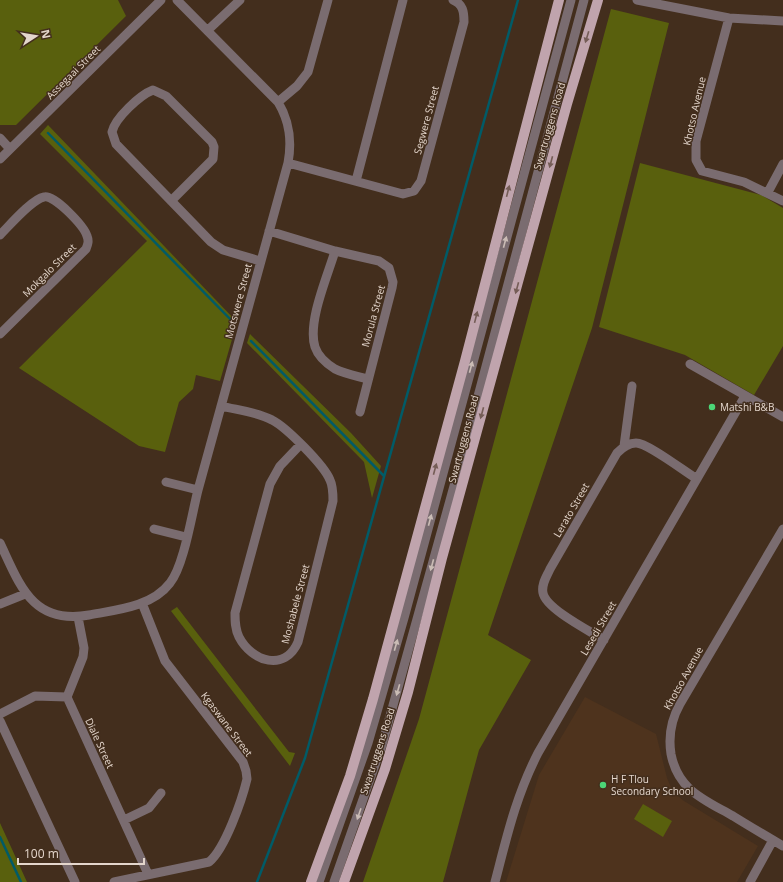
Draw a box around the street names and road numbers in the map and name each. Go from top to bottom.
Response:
street label: Assegaai Street [43,42,103,102]
street label: Khotso Avenue [679,75,709,147]
street label: Swartruggens Road [530,81,568,171]
street label: Segwere Street [410,84,442,156]
street label: Mokgalo Street [19,240,79,300]
street label: Motswere Street [221,262,255,340]
street label: Morula Street [358,283,388,349]
street label: Swartruggens Road [445,393,481,485]
street label: Lerato Street [550,480,592,540]
street label: Moshabele Street [278,562,312,645]
street label: Lesedi Street [577,598,619,658]
street label: Khotso Avenue [660,644,706,712]
street label: Kgaswane Street [198,689,256,759]
street label: Swartruggens Road [356,706,398,796]
street label: Diale Street [82,716,118,771]

